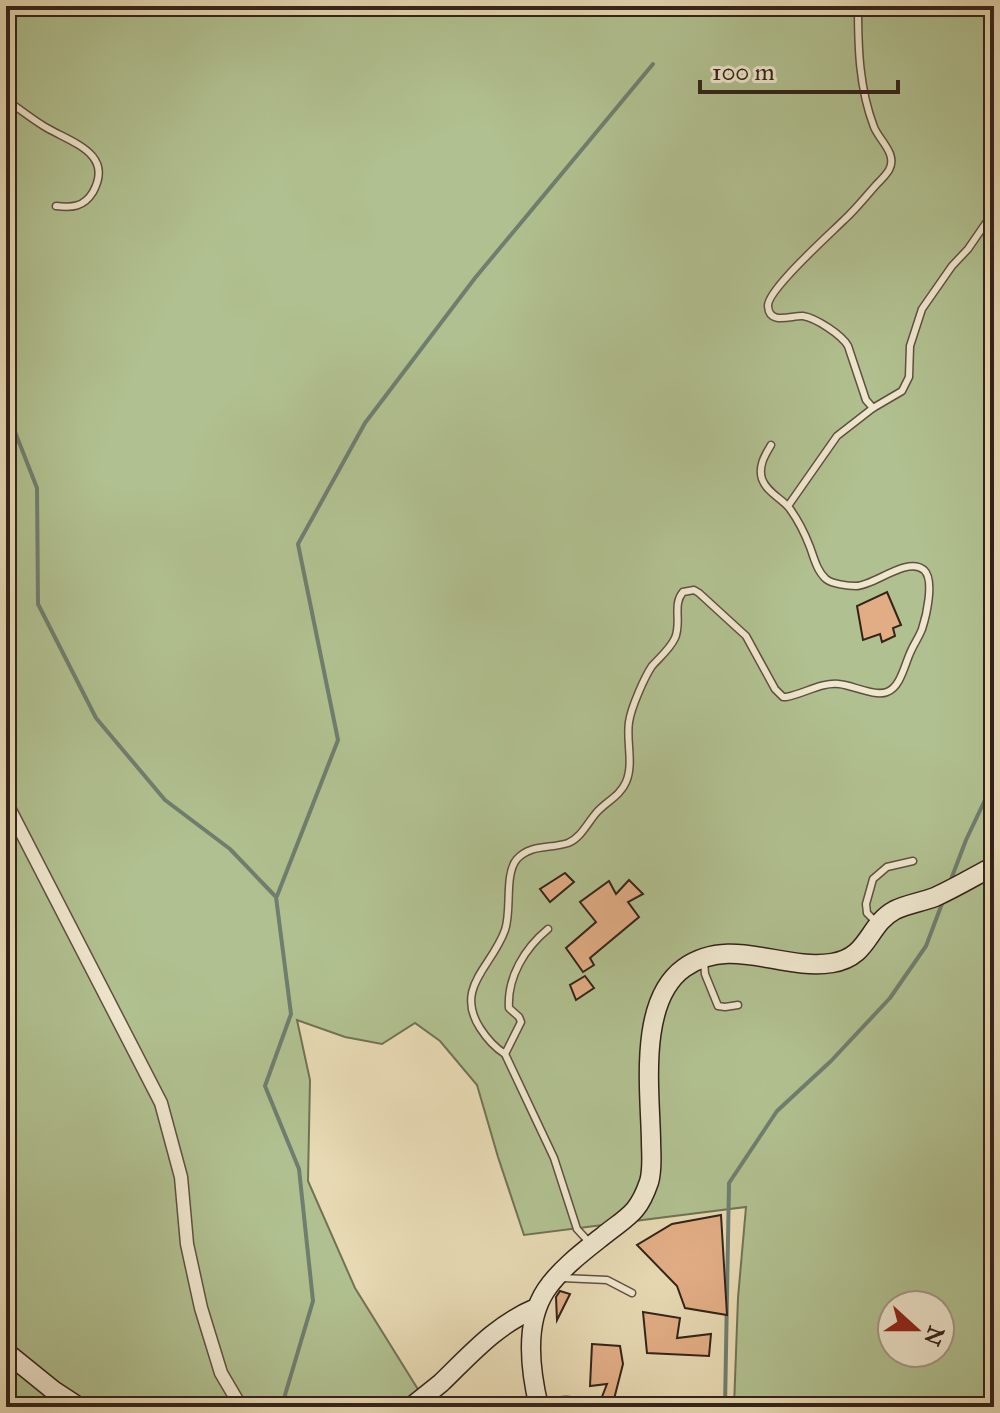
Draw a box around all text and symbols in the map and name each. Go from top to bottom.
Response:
scale bar [700,44,898,94]
text: 100 m [712,57,775,87]
north arrow [876,1289,956,1369]
text: N [918,1322,950,1350]

